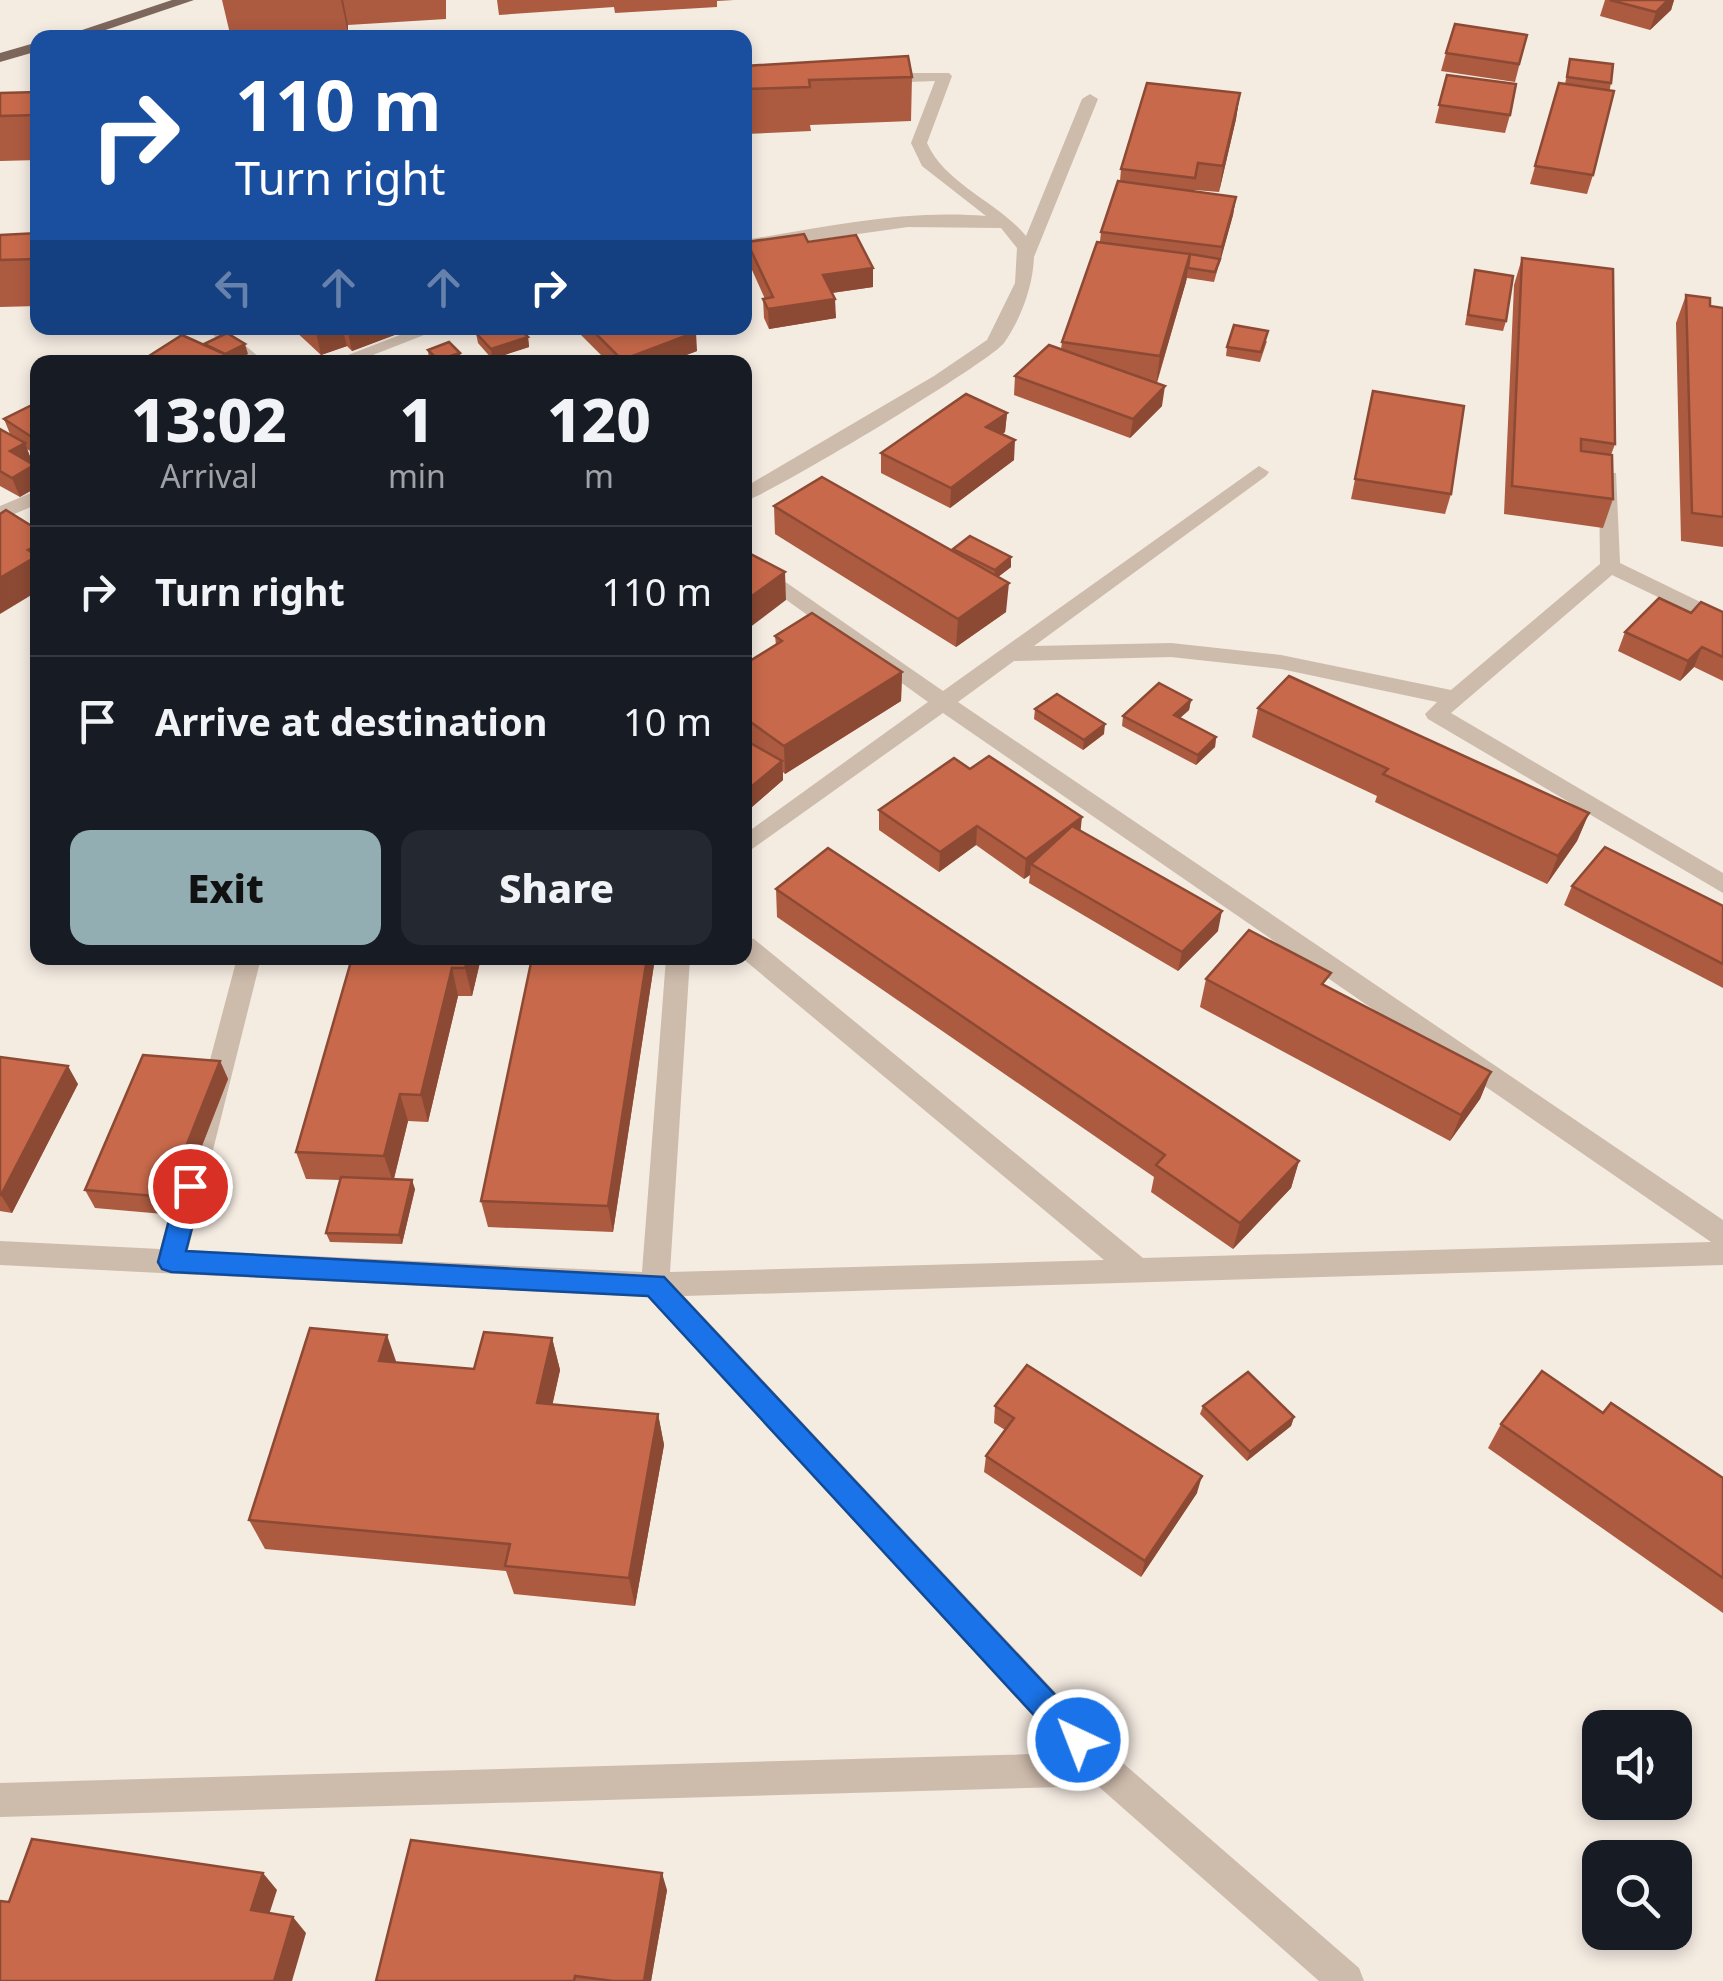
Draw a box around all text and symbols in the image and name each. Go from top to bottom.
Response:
text: 110 m [235,56,442,152]
icon: right [70,70,200,200]
text: Turn right [235,147,446,208]
icon: left [206,260,261,315]
icon: ahead [311,260,366,315]
icon: ahead [416,260,471,315]
icon: right [521,260,576,315]
text: 13:02 [131,378,287,460]
text: 1 [400,378,434,460]
text: 120 [547,378,651,460]
text: Arrival [160,454,258,497]
text: min [388,454,446,497]
text: m [584,454,614,497]
icon: right [70,564,125,619]
text: Turn right [155,565,345,617]
text: 110 m [601,565,712,617]
icon: arrive [70,694,125,749]
text: Arrive at destination [155,695,547,747]
text: 10 m [623,695,712,747]
button: Exit [70,830,381,945]
button: Share [401,830,712,945]
pin [148,1144,233,1229]
icon: arrive [163,1159,218,1214]
position arrow [1026,1688,1130,1792]
map controls [1582,1710,1692,1950]
button: sound [1582,1710,1692,1820]
button: search [1582,1840,1692,1950]

